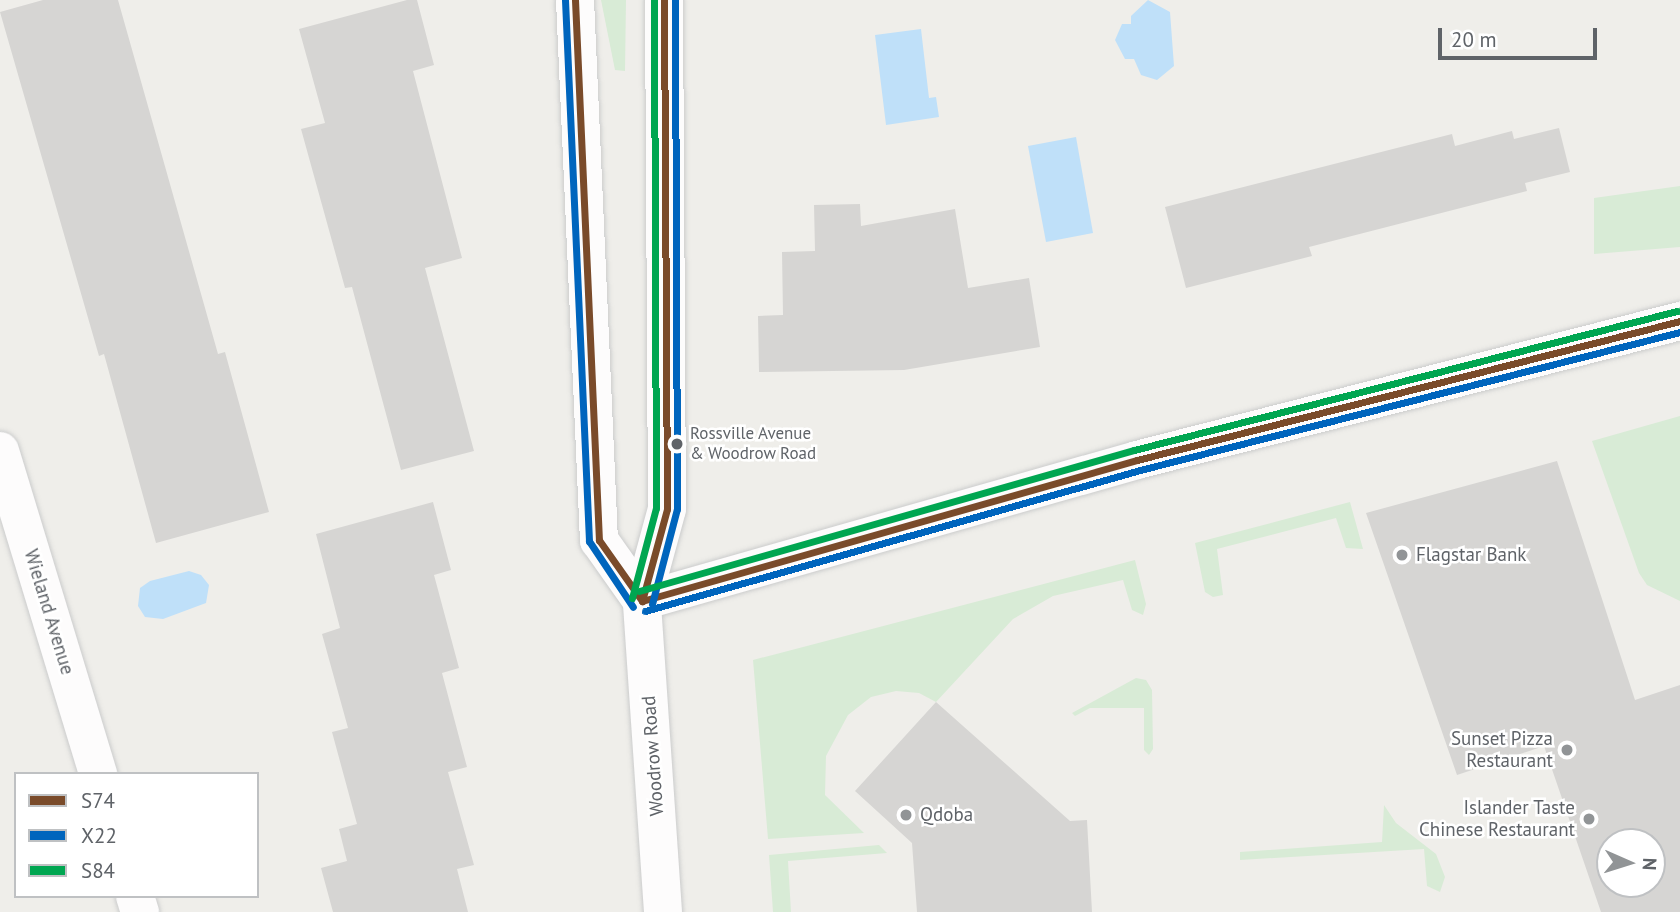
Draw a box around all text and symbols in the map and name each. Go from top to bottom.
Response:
scale bar [1442,14,1601,58]
text: 20 m [1451,26,1497,53]
place label: Rossville Avenue & Woodrow Road [690,424,817,464]
marker: Rossville Avenue & Woodrow Road [670,437,684,451]
place label: Flagstar Bank [1416,544,1526,566]
street label: Wieland Avenue [19,546,79,678]
marker: Flagstar Bank [1394,547,1410,563]
street label: Woodrow Road [637,695,669,817]
place label: Sunset Pizza Restaurant [1451,728,1553,772]
marker: Sunset Pizza Restaurant [1559,742,1575,758]
legend [14,772,259,898]
text: S74 [81,787,115,814]
place label: Islander Taste Chinese Restaurant [1419,797,1575,841]
place label: Qdoba [920,804,973,826]
marker: Qdoba [898,807,914,823]
marker: Islander Taste Chinese Restaurant [1581,811,1597,827]
text: X22 [81,822,117,849]
north arrow [1596,828,1666,898]
text: S84 [81,857,115,884]
text: N [1638,857,1662,871]

